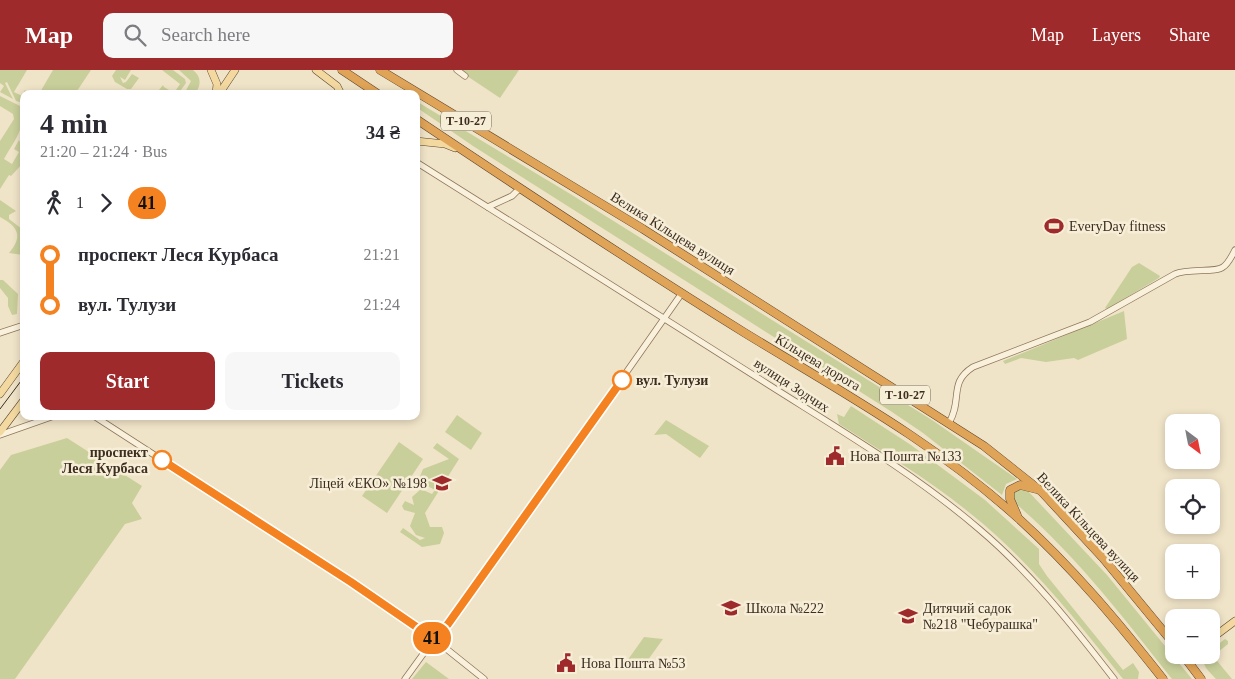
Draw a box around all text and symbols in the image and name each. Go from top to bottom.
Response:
search box [103,13,453,58]
icon: search [121,21,149,49]
text: Map [25,22,73,48]
text: Search here [161,24,250,45]
text: Map [1031,25,1064,45]
text: Layers [1092,25,1141,45]
text: Share [1169,25,1210,45]
text: 4 min [40,108,108,139]
road number: Т-10-27 [441,111,491,130]
text: 34 ₴ [366,122,400,143]
text: 21:20 – 21:24 · Bus [40,143,167,160]
icon: walk [40,189,68,217]
icon: forward [92,189,120,217]
street label: Велика Кільцева вулиця [608,189,738,278]
text: 41 [138,193,156,213]
text: 1 [76,194,84,211]
sports icon: EveryDay fitness [1043,215,1065,237]
place label: EveryDay fitness [1069,219,1166,234]
text: проспект Леся Курбаса [78,244,279,265]
text: 21:21 [364,246,400,263]
text: вул. Тулузи [78,294,176,315]
text: 21:24 [364,296,400,313]
street label: Кільцева дорога [773,331,864,394]
button: Start [40,352,215,410]
button: Tickets [225,352,400,410]
street label: вулиця Зодчих [751,356,832,415]
marker: вул. Тулузи [612,370,632,390]
place label: вул. Тулузи [636,373,708,388]
road number: Т-10-27 [880,386,930,404]
north arrow [1165,414,1220,469]
map controls [1165,414,1220,664]
place label: проспект Леся Курбаса [62,445,148,476]
public building icon: Нова Пошта №133 [824,445,846,467]
place label: Нова Пошта №133 [850,449,962,464]
marker: проспект Леся Курбаса [152,450,172,470]
street label: Велика Кільцева вулиця [1034,470,1144,585]
school or university icon: Ліцей «ЕКО» №198 [431,472,453,494]
place label: Ліцей «ЕКО» №198 [309,476,427,491]
button: locate [1165,479,1220,534]
button: + [1165,544,1220,599]
school or university icon: Школа №222 [720,597,742,619]
place label: Школа №222 [746,601,824,616]
place label: Дитячий садок №218 "Чебурашка" [923,601,1038,632]
school or university icon: Дитячий садок №218 "Чебурашка" [897,605,919,627]
button: − [1165,609,1220,664]
line badge: 41 [410,622,454,654]
text: 41 [423,628,441,648]
public building icon: Нова Пошта №53 [555,652,577,674]
place label: Нова Пошта №53 [581,656,686,671]

